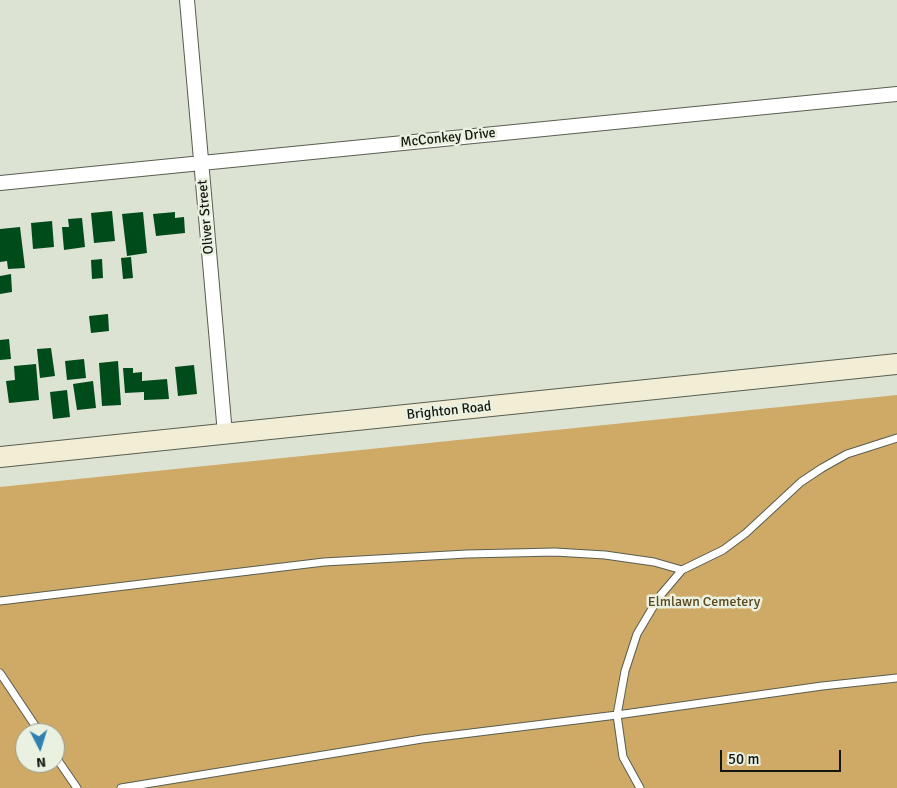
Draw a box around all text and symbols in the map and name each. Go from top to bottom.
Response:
street label: McConkey Drive [400,125,496,151]
street label: Oliver Street [194,179,218,255]
street label: Brighton Road [406,398,492,424]
park label: Elmlawn Cemetery [648,594,760,610]
north arrow [15,723,65,773]
scale bar [722,740,843,772]
text: 50 m [728,750,759,768]
text: N [36,754,47,771]

